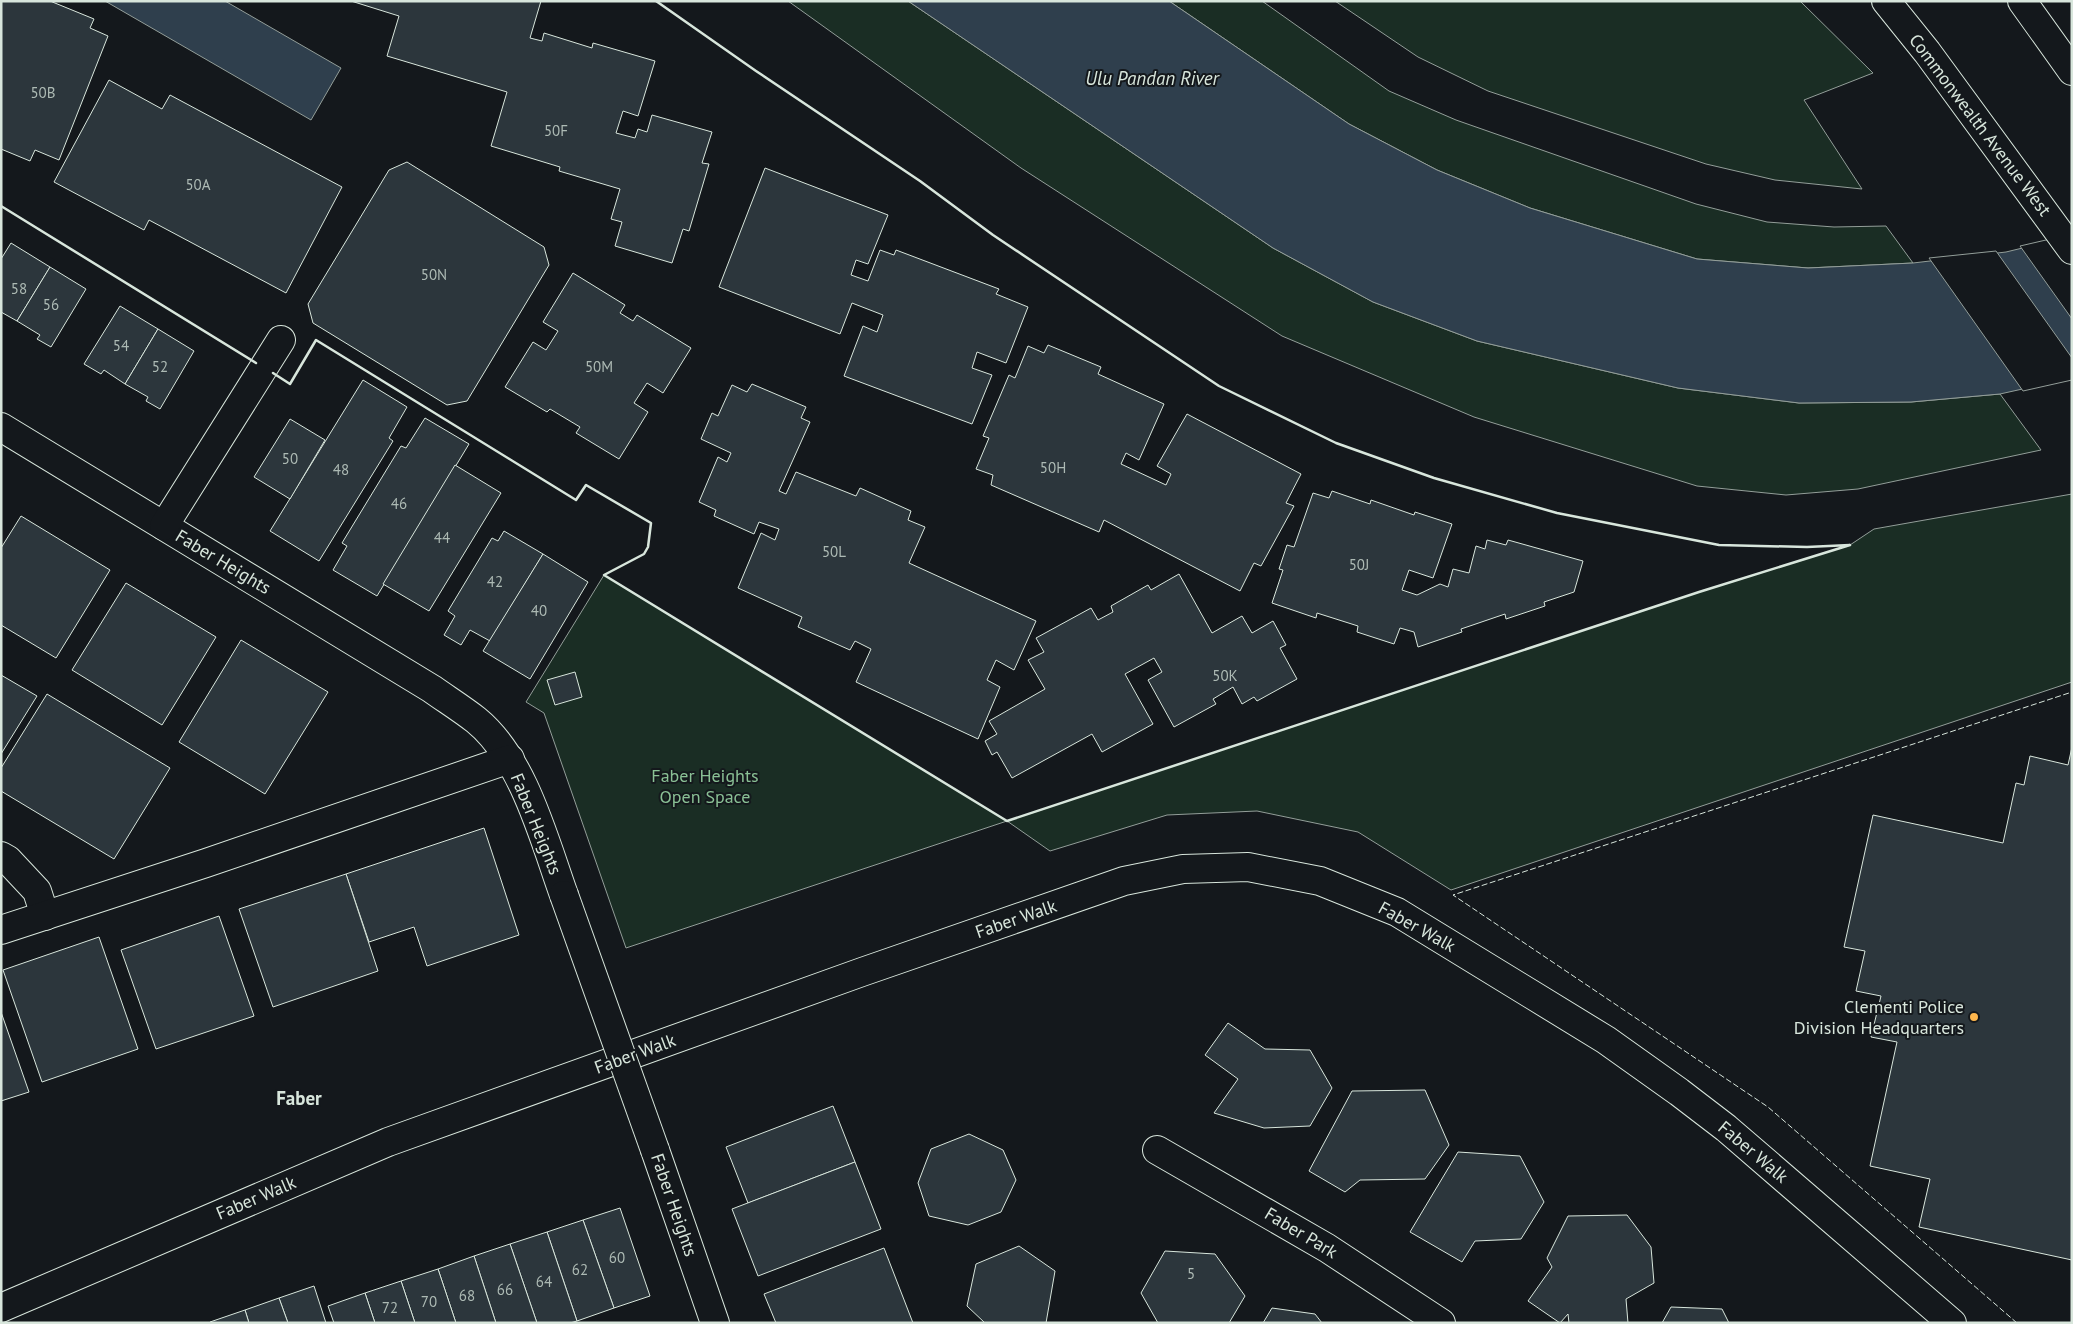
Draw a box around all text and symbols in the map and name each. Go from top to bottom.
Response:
street label: Commonwealth Avenue West [1904,29,2056,220]
water label: Ulu Pandan River [1085,66,1220,90]
house number: 50B [30,83,56,102]
house number: 50F [544,121,568,140]
house number: 50A [185,175,211,194]
house number: 50N [421,265,447,284]
house number: 58 [11,279,27,298]
house number: 56 [43,295,59,314]
house number: 54 [113,336,129,355]
house number: 52 [152,357,168,376]
house number: 50M [585,357,613,376]
house number: 50 [282,449,298,468]
house number: 50H [1040,458,1066,477]
house number: 48 [333,460,349,479]
house number: 46 [391,494,407,513]
street label: Faber Heights [171,524,275,599]
house number: 44 [434,528,450,547]
house number: 50L [822,542,846,561]
house number: 50J [1349,555,1369,574]
house number: 42 [487,572,503,591]
house number: 40 [531,601,547,620]
house number: 50K [1212,666,1238,685]
park label: Faber Heights Open Space [651,764,759,808]
street label: Faber Heights [506,770,567,878]
street label: Faber Walk [972,894,1060,943]
street label: Faber Walk [1375,896,1460,957]
place label: Clementi Police Division Headquarters [1794,995,1964,1039]
marker: Clementi Police Division Headquarters [1968,1011,1980,1023]
street label: Faber Walk [591,1028,679,1079]
district label: Faber [276,1086,322,1110]
street label: Faber Walk [1714,1116,1793,1188]
street label: Faber Heights [646,1150,703,1259]
street label: Faber Walk [212,1170,300,1225]
street label: Faber Park [1261,1202,1342,1264]
house number: 60 [609,1248,625,1267]
house number: 62 [572,1260,588,1279]
house number: 5 [1187,1264,1195,1283]
house number: 64 [536,1272,552,1291]
house number: 66 [497,1280,513,1299]
house number: 68 [459,1286,475,1305]
house number: 70 [421,1292,437,1311]
house number: 72 [382,1298,398,1317]

